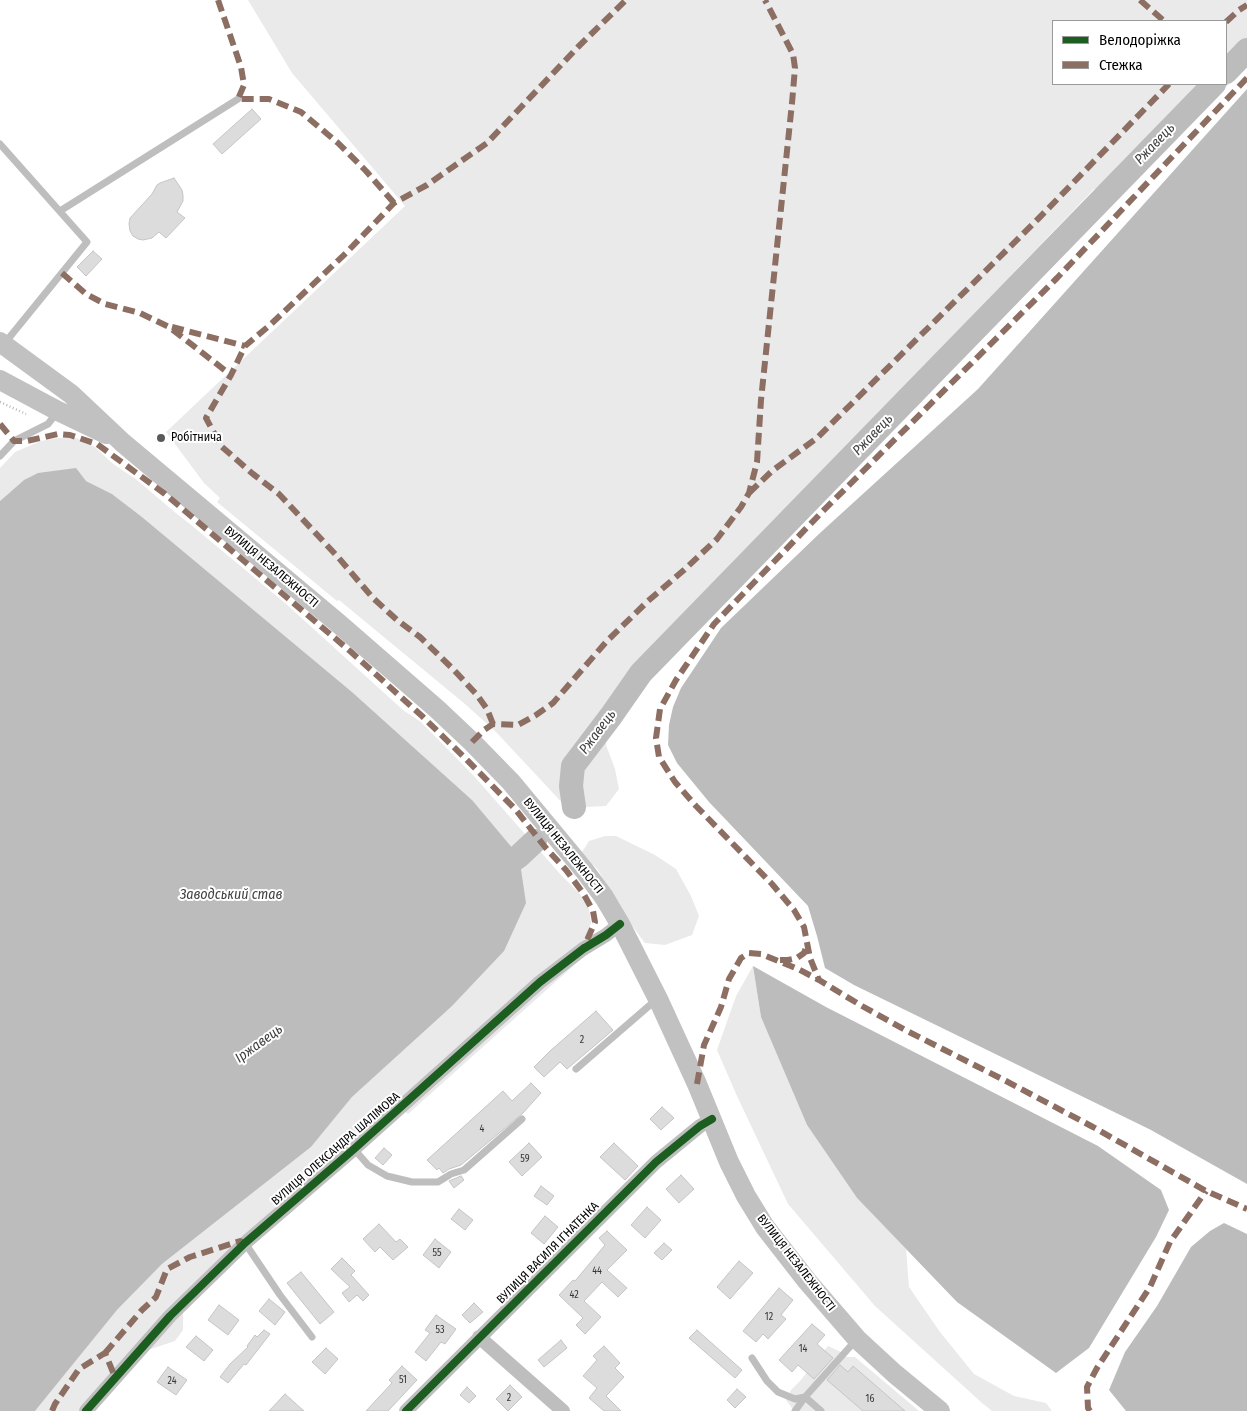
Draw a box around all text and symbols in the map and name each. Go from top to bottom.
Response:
legend [1052,20,1227,85]
text: Велодоріжка [1099,31,1181,49]
text: Стежка [1099,56,1143,74]
water label: Ржавець [1131,120,1179,168]
water label: Ржавець [849,411,897,459]
place label: Робітнича [171,431,222,445]
marker: Робітнича [155,432,167,444]
street label: ВУЛИЦЯ НЕЗАЛЕЖНОСТІ [221,523,321,611]
water label: Ржавець [576,707,620,757]
street label: ВУЛИЦЯ НЕЗАЛЕЖНОСТІ [520,795,606,897]
water label: Заводський став [180,887,282,903]
water label: Іржавець [232,1021,286,1067]
house number: 2 [580,1034,584,1046]
street label: ВУЛИЦЯ ОЛЕКСАНДРА ШАЛІМОВА [269,1089,403,1209]
house number: 4 [480,1123,484,1135]
house number: 59 [520,1153,530,1165]
street label: ВУЛИЦЯ ВАСИЛЯ ІГНАТЕНКА [494,1199,602,1307]
street label: ВУЛИЦЯ НЕЗАЛЕЖНОСТІ [754,1212,838,1314]
house number: 55 [432,1247,442,1259]
house number: 44 [592,1265,602,1277]
house number: 42 [569,1289,579,1301]
house number: 12 [765,1311,773,1323]
house number: 53 [435,1324,445,1336]
house number: 14 [799,1343,807,1355]
house number: 51 [399,1374,407,1386]
house number: 24 [167,1375,177,1387]
house number: 2 [507,1392,511,1404]
house number: 16 [866,1393,874,1405]

